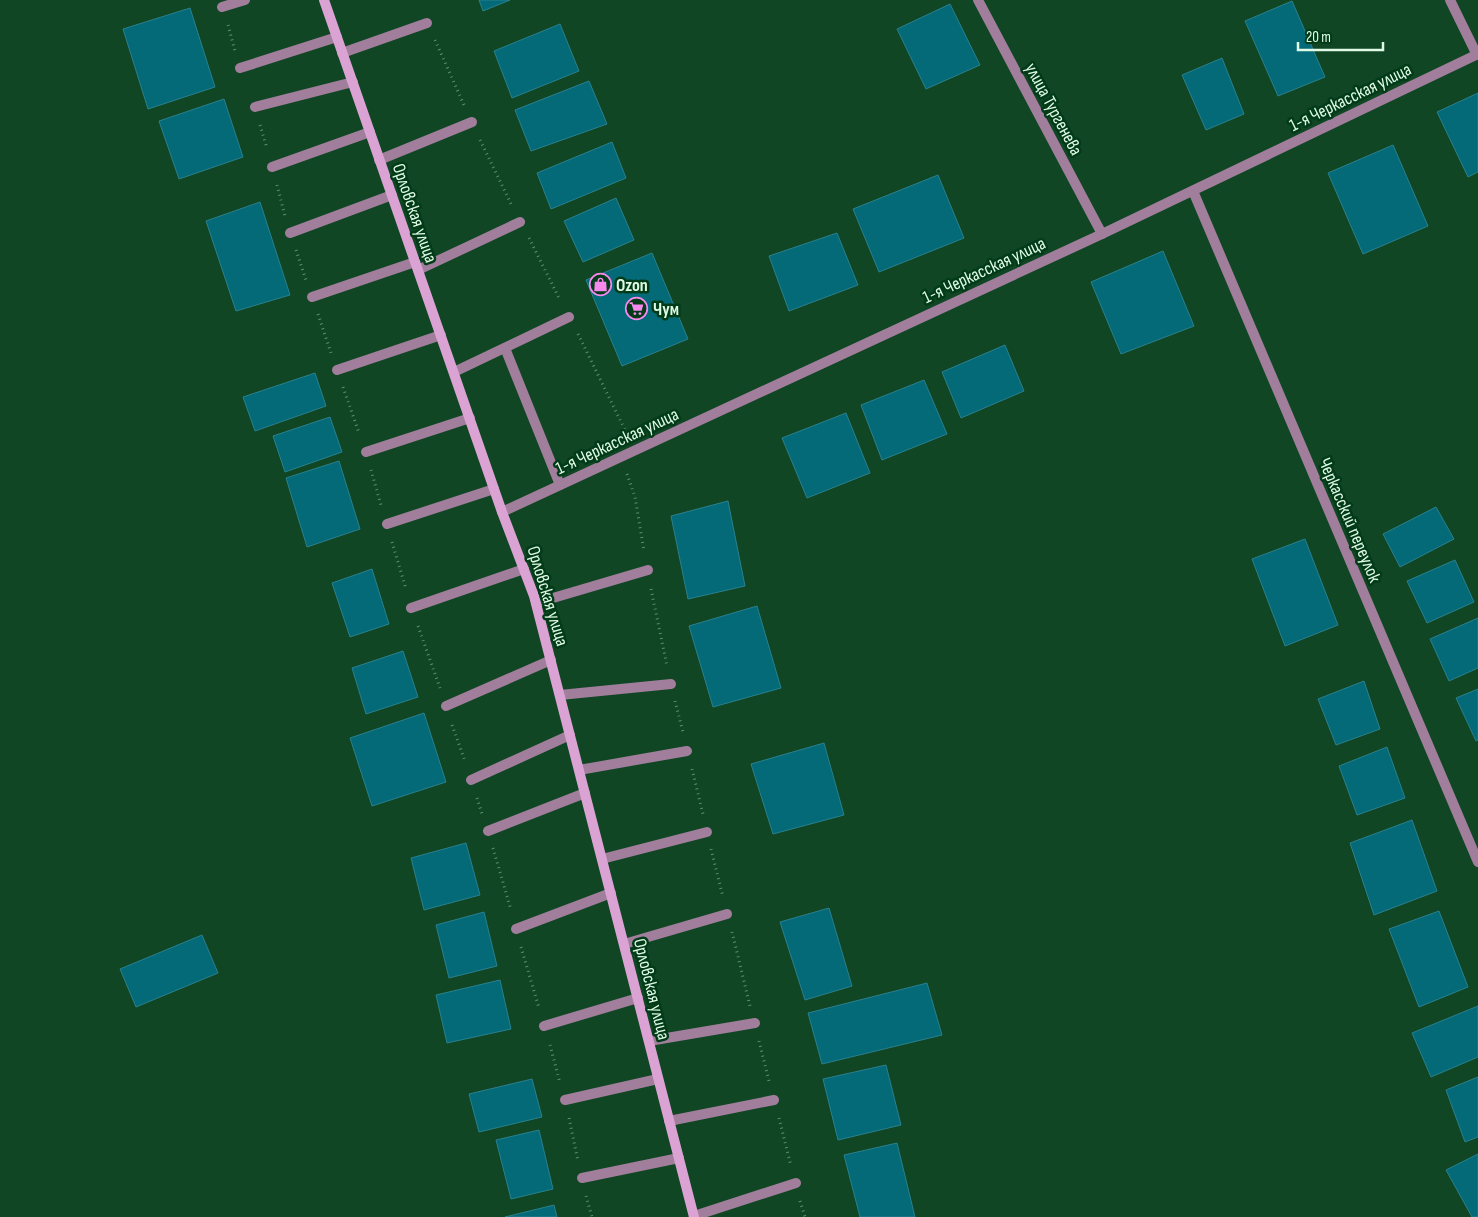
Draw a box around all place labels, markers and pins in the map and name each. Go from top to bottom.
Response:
shop icon: Ozon [588,273,612,297]
place label: Ozon [616,275,648,296]
supermarket icon: Чум [625,297,649,321]
place label: Чум [653,299,679,320]

